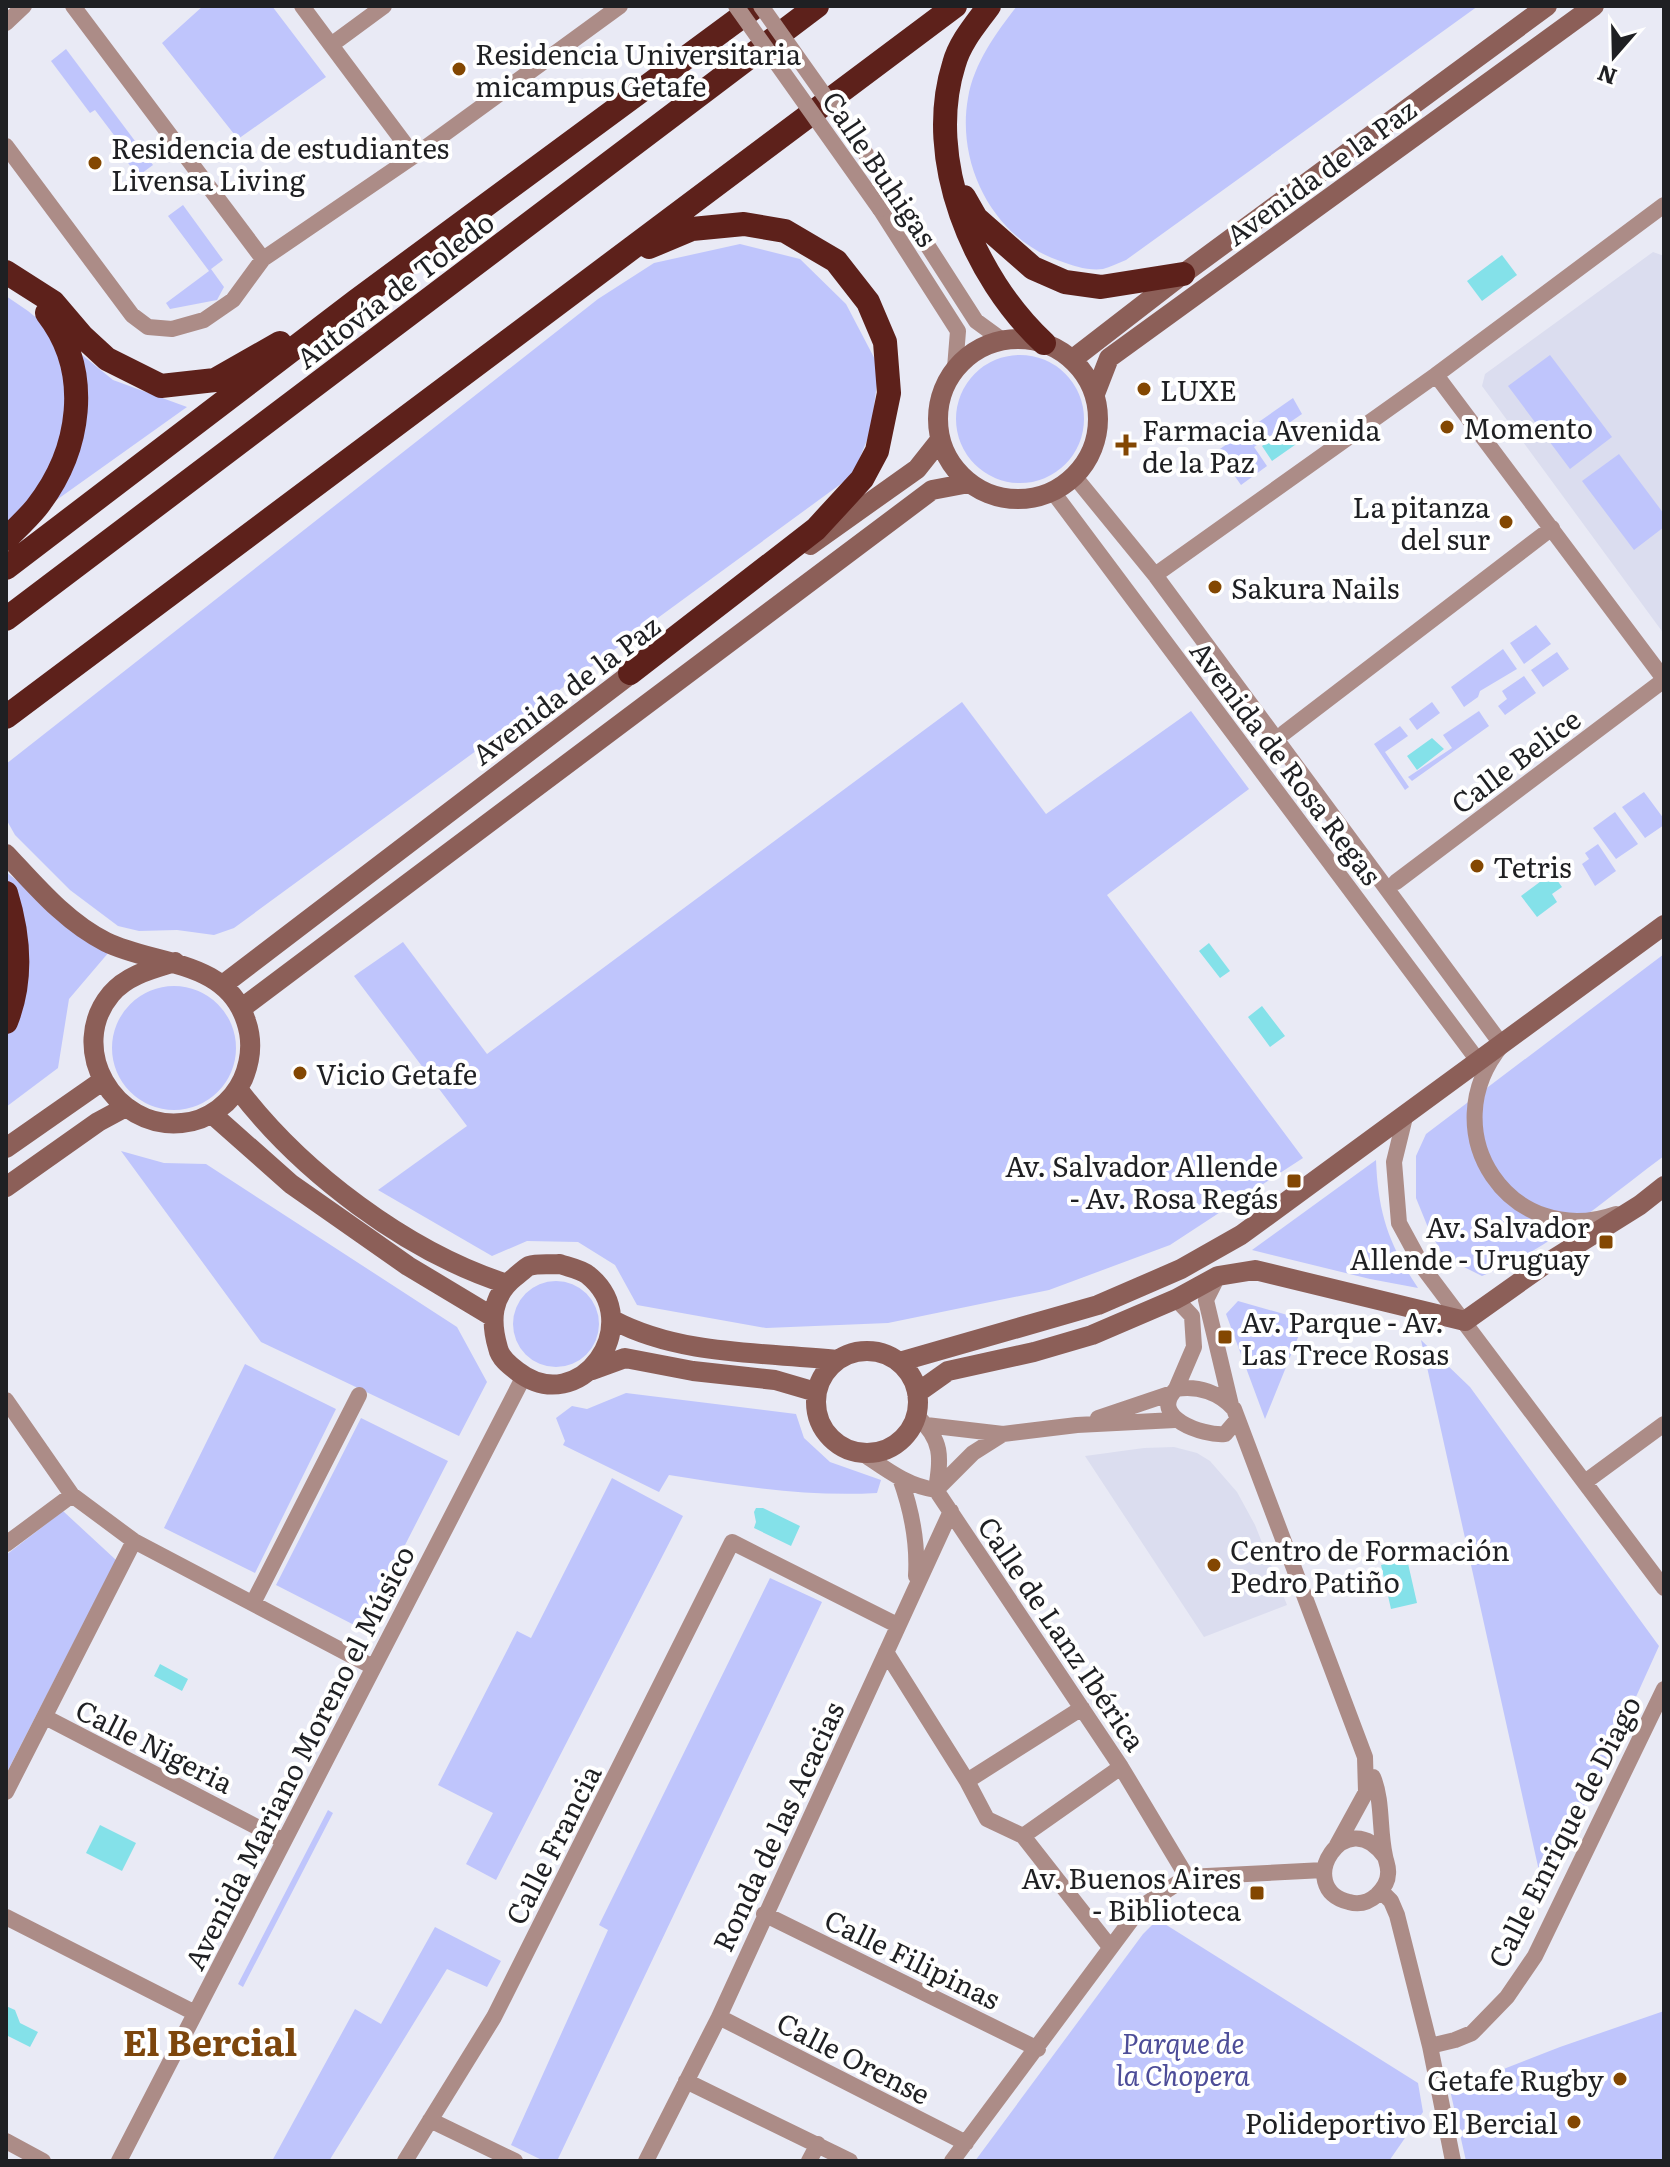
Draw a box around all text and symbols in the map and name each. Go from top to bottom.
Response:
north arrow [1574,16,1654,96]
place label: Residencia Universitaria micampus Getafe [475,32,801,106]
text: N [1592,58,1621,95]
marker: Residencia Universitaria micampus Getafe [450,60,468,78]
street label: Calle Buhigas [813,82,949,254]
street label: Avenida de la Paz [1216,87,1424,255]
place label: Residencia de estudiantes Livensa Living [111,126,449,200]
marker: Residencia de estudiantes Livensa Living [86,154,104,172]
street label: Autovía de Toledo [286,200,502,378]
place label: LUXE [1160,368,1237,410]
marker: LUXE [1135,380,1153,398]
place label: Momento [1463,406,1593,448]
place label: Farmacia Avenida de la Paz [1142,408,1381,482]
marker: Momento [1438,418,1456,436]
marker: Farmacia Avenida de la Paz [1117,436,1135,454]
place label: La pitanza del sur [1353,485,1491,559]
marker: La pitanza del sur [1497,513,1515,531]
place label: Sakura Nails [1231,566,1399,608]
marker: Sakura Nails [1206,578,1224,596]
street label: Avenida de la Paz [462,604,668,774]
street label: Avenida de Rosa Regas [1181,631,1393,893]
street label: Calle Belice [1441,697,1589,823]
place label: Tetris [1493,845,1572,887]
marker: Tetris [1468,857,1486,875]
place label: Vicio Getafe [316,1052,477,1094]
marker: Vicio Getafe [291,1064,309,1082]
place label: Av. Salvador Allende - Av. Rosa Regás [1005,1144,1278,1218]
marker: Av. Salvador Allende - Av. Rosa Regás [1285,1172,1303,1190]
place label: Av. Salvador Allende - Uruguay [1350,1205,1591,1279]
marker: Av. Salvador Allende - Uruguay [1597,1233,1615,1251]
place label: Av. Parque - Av. Las Trece Rosas [1241,1300,1449,1374]
marker: Av. Parque - Av. Las Trece Rosas [1216,1328,1234,1346]
street label: Calle de Lanz Ibérica [969,1507,1157,1759]
place label: Centro de Formación Pedro Patiño [1230,1528,1510,1602]
street label: Avenida Mariano Moreno el Músico [172,1537,424,1977]
marker: Centro de Formación Pedro Patiño [1205,1556,1223,1574]
street label: Calle Nigeria [69,1687,241,1803]
street label: Calle Enrique de Diago [1476,1688,1650,1974]
street label: Ronda de las Acacias [701,1694,853,1958]
street label: Calle Francia [494,1757,610,1931]
place label: Av. Buenos Aires - Biblioteca [1021,1856,1241,1930]
marker: Av. Buenos Aires - Biblioteca [1248,1884,1266,1902]
street label: Calle Filipinas [818,1897,1008,2019]
street label: Calle Orense [770,2000,938,2114]
district label: El Bercial [123,2014,297,2067]
park label: Parque de la Chopera [1116,2021,1250,2095]
place label: Getafe Rugby [1427,2058,1605,2100]
marker: Getafe Rugby [1611,2070,1629,2088]
place label: Polideportivo El Bercial [1245,2101,1558,2143]
marker: Polideportivo El Bercial [1565,2113,1583,2131]

